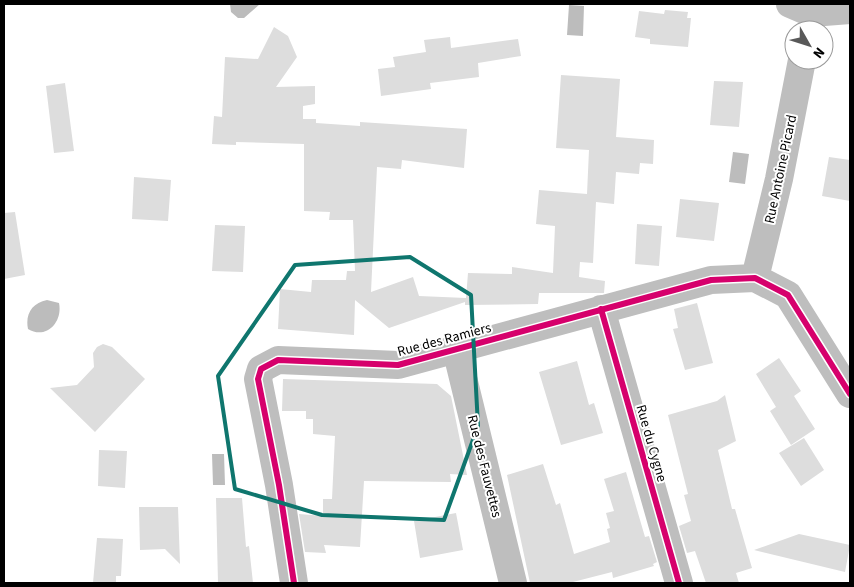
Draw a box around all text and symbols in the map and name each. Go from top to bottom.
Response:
north arrow [784,20,834,70]
text: N [808,43,829,62]
street label: Rue Antoine Picard [760,113,802,225]
street label: Rue des Ramiers [395,318,494,362]
street label: Rue du Cygne [630,402,672,484]
street label: Rue des Fauvettes [462,413,506,520]

